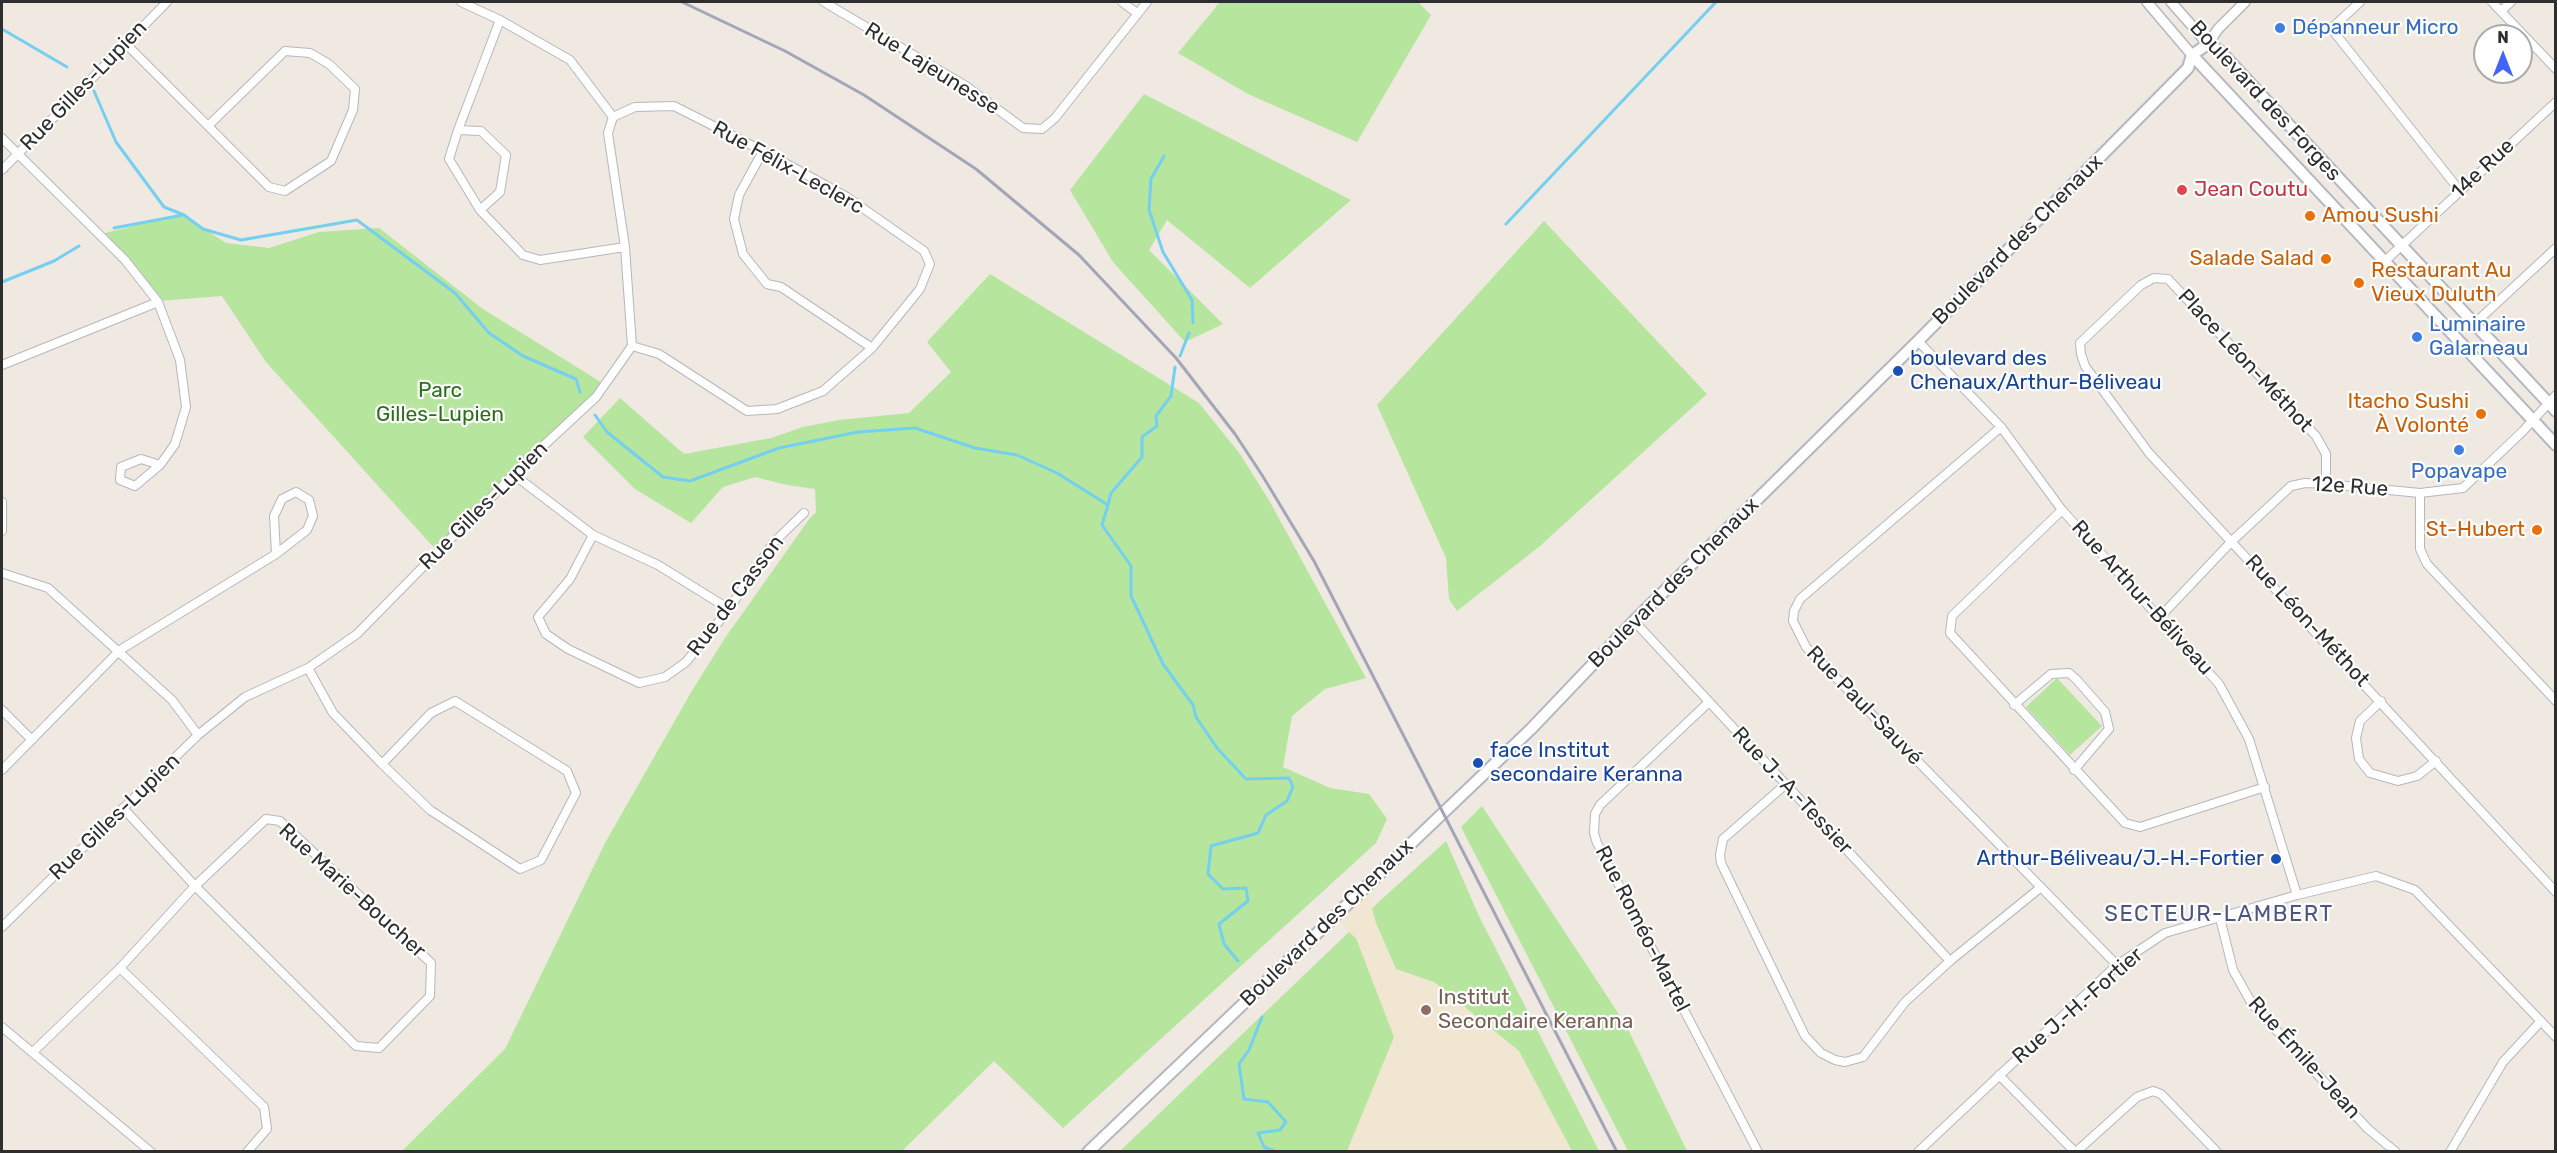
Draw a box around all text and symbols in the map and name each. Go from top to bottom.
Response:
street label: Boulevard des Forges [2184,15,2346,187]
place label: Dépanneur Micro [2292,15,2458,41]
street label: Rue Gilles-Lupien [15,16,153,156]
street label: Rue Lajeunesse [860,17,1004,121]
marker: Dépanneur Micro [2273,21,2287,35]
north arrow [2473,24,2533,84]
text: N [2497,28,2509,47]
street label: Rue Félix-Leclerc [708,116,868,220]
street label: 14e Rue [2446,133,2520,205]
street label: Boulevard des Chenaux [1928,150,2108,330]
place label: Jean Coutu [2194,177,2308,203]
marker: Jean Coutu [2175,183,2189,197]
place label: Amou Sushi [2322,203,2439,229]
marker: Amou Sushi [2303,209,2317,223]
place label: Salade Salad [2189,246,2314,272]
marker: Salade Salad [2319,252,2333,266]
place label: Restaurant Au Vieux Duluth [2371,258,2511,308]
marker: Restaurant Au Vieux Duluth [2352,276,2366,290]
street label: Place Léon-Méthot [2172,284,2318,438]
place label: Luminaire Galarneau [2429,312,2528,362]
marker: Luminaire Galarneau [2410,330,2424,344]
place label: boulevard des Chenaux/Arthur-Béliveau [1910,346,2162,396]
marker: boulevard des Chenaux/Arthur-Béliveau [1891,364,1905,378]
park label: Parc Gilles-Lupien [376,378,504,428]
place label: Itacho Sushi À Volonté [2348,389,2469,439]
marker: Itacho Sushi À Volonté [2474,407,2488,421]
street label: Rue Gilles-Lupien [415,437,553,575]
marker: Popavape [2452,443,2466,457]
place label: Popavape [2411,459,2507,485]
street label: 12e Rue [2311,472,2389,502]
street label: Boulevard des Chenaux [1584,493,1764,673]
street label: Rue Arthur-Béliveau [2066,515,2218,681]
place label: St-Hubert [2426,517,2525,543]
marker: St-Hubert [2530,523,2544,537]
street label: Rue de Casson [682,531,790,661]
street label: Rue Léon-Méthot [2239,550,2375,692]
street label: Rue Paul-Sauvé [1801,641,1927,771]
street label: Rue J.-A.-Tessier [1726,722,1858,860]
place label: face Institut secondaire Keranna [1490,738,1683,788]
street label: Rue Gilles-Lupien [45,748,185,886]
marker: face Institut secondaire Keranna [1471,756,1485,770]
street label: Rue Marie-Boucher [273,818,431,964]
street label: Boulevard des Chenaux [1235,834,1419,1012]
street label: Rue Roméo-Martel [1589,842,1695,1016]
place label: Arthur-Béliveau/J.-H.-Fortier [1977,846,2264,872]
marker: Arthur-Béliveau/J.-H.-Fortier [2269,852,2283,866]
district label: SECTEUR-LAMBERT [2104,902,2334,928]
street label: Rue J.-H.-Fortier [2008,942,2148,1070]
place label: Institut Secondaire Keranna [1438,985,1633,1035]
street label: Rue Émile-Jean [2242,992,2366,1124]
marker: Institut Secondaire Keranna [1419,1003,1433,1017]

